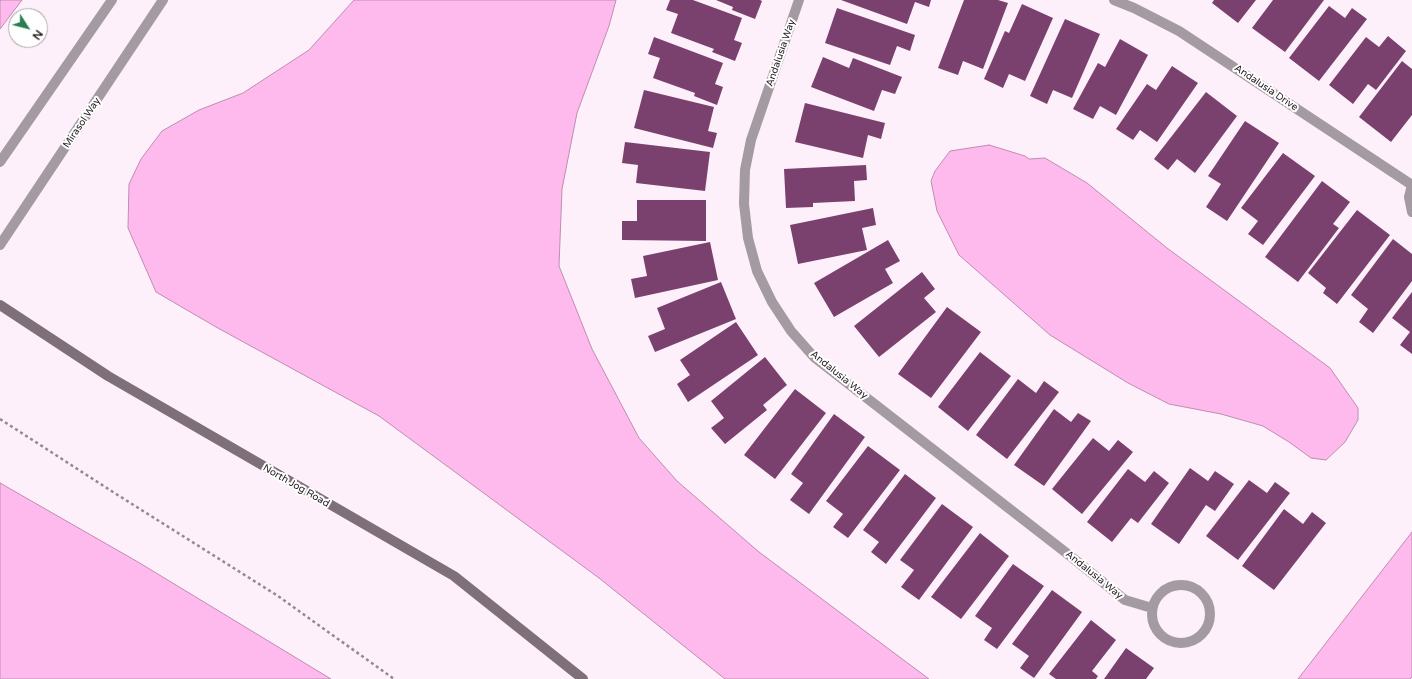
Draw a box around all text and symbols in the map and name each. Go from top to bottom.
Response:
north arrow [8,8,48,48]
street label: Andalusia Way [764,18,798,88]
text: N [29,27,45,42]
street label: Andalusia Drive [1232,62,1300,114]
street label: Mirasol Way [61,96,103,150]
street label: Andalusia Way [808,348,870,402]
street label: North Jog Road [260,462,332,510]
street label: Andalusia Way [1063,548,1125,602]

